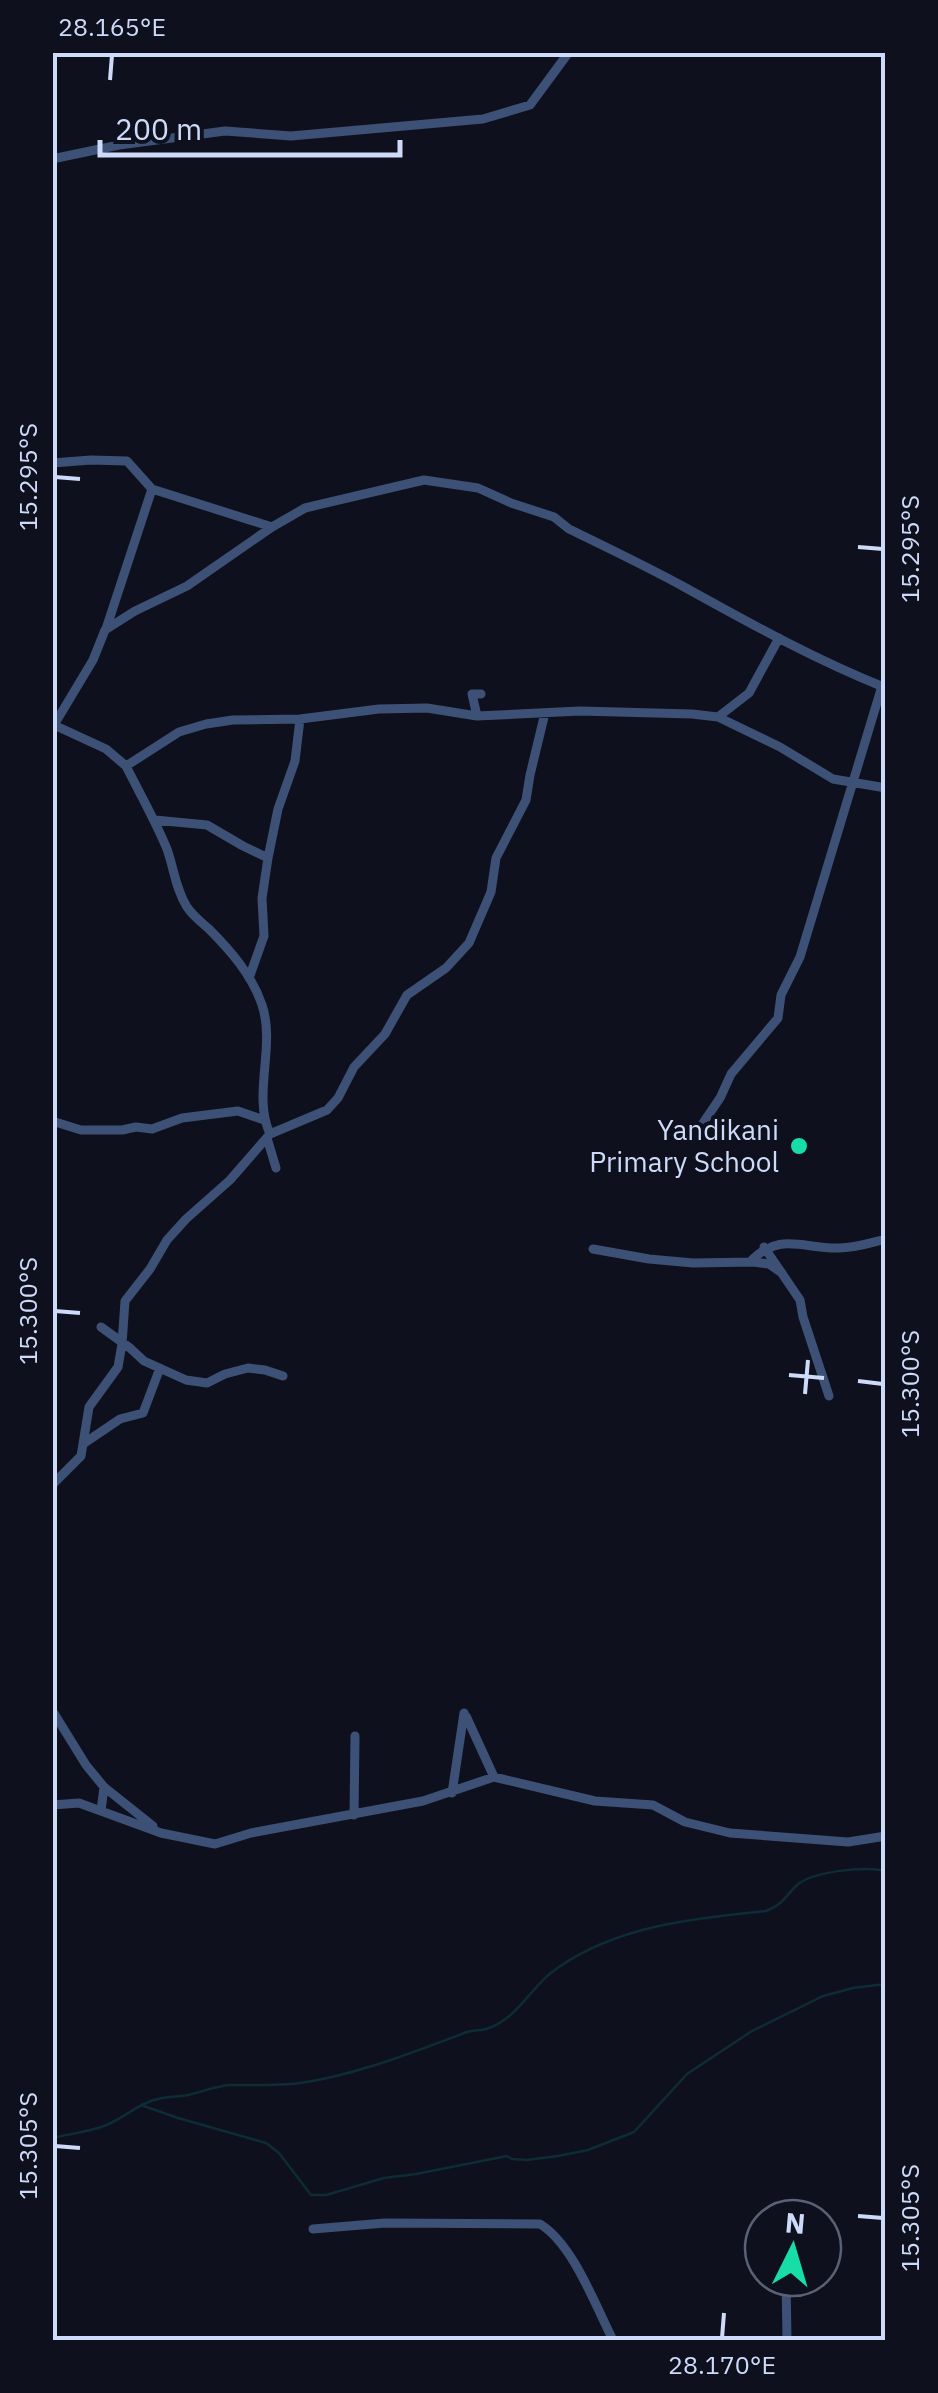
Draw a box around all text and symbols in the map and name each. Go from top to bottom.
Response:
text: 28.165°E [58,10,166,43]
scale bar [100,95,400,157]
text: 200 m [115,109,202,148]
text: 15.295°S [11,423,44,531]
text: 15.295°S [893,495,926,603]
place label: Yandikani Primary School [589,1111,779,1180]
marker: Yandikani Primary School [788,1135,810,1157]
text: 15.300°S [11,1257,44,1365]
text: 15.300°S [893,1330,926,1438]
text: 15.305°S [11,2092,44,2200]
text: 15.305°S [893,2164,926,2272]
north arrow [743,2198,843,2298]
text: N [784,2203,807,2242]
text: 28.170°E [668,2348,776,2381]

